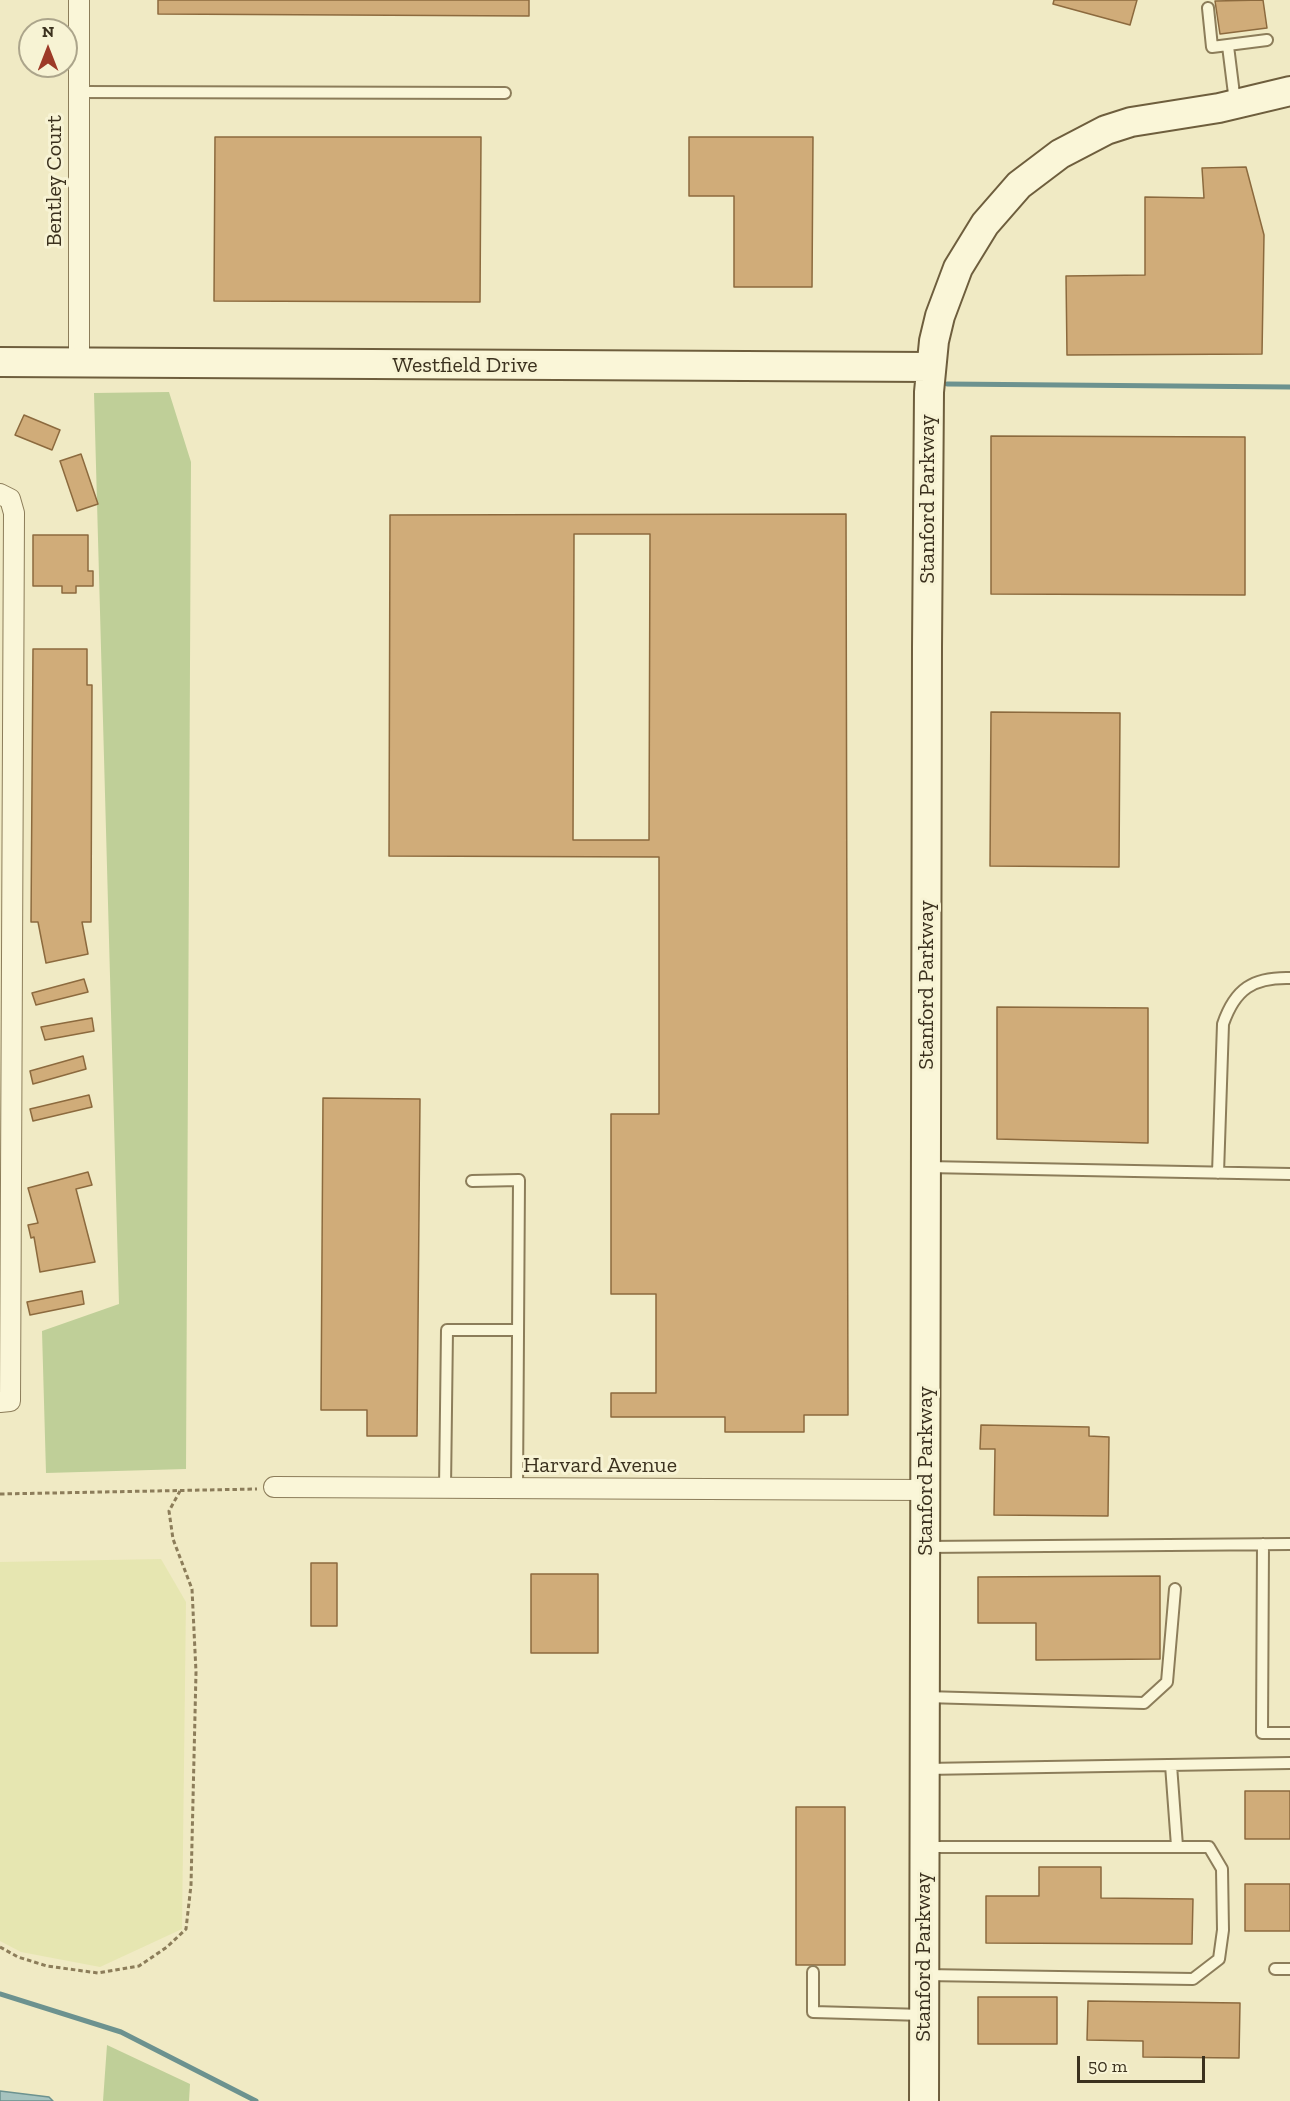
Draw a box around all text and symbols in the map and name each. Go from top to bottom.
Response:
north arrow [18,18,78,78]
text: N [42,22,54,41]
street label: Bentley Court [42,115,68,247]
street label: Westfield Drive [392,353,538,379]
street label: Stanford Parkway [915,414,941,584]
street label: Stanford Parkway [914,900,940,1070]
street label: Stanford Parkway [913,1386,939,1556]
street label: Harvard Avenue [523,1453,677,1479]
street label: Stanford Parkway [911,1872,937,2042]
scale bar [1080,2044,1208,2082]
text: 50 m [1088,2055,1127,2077]

